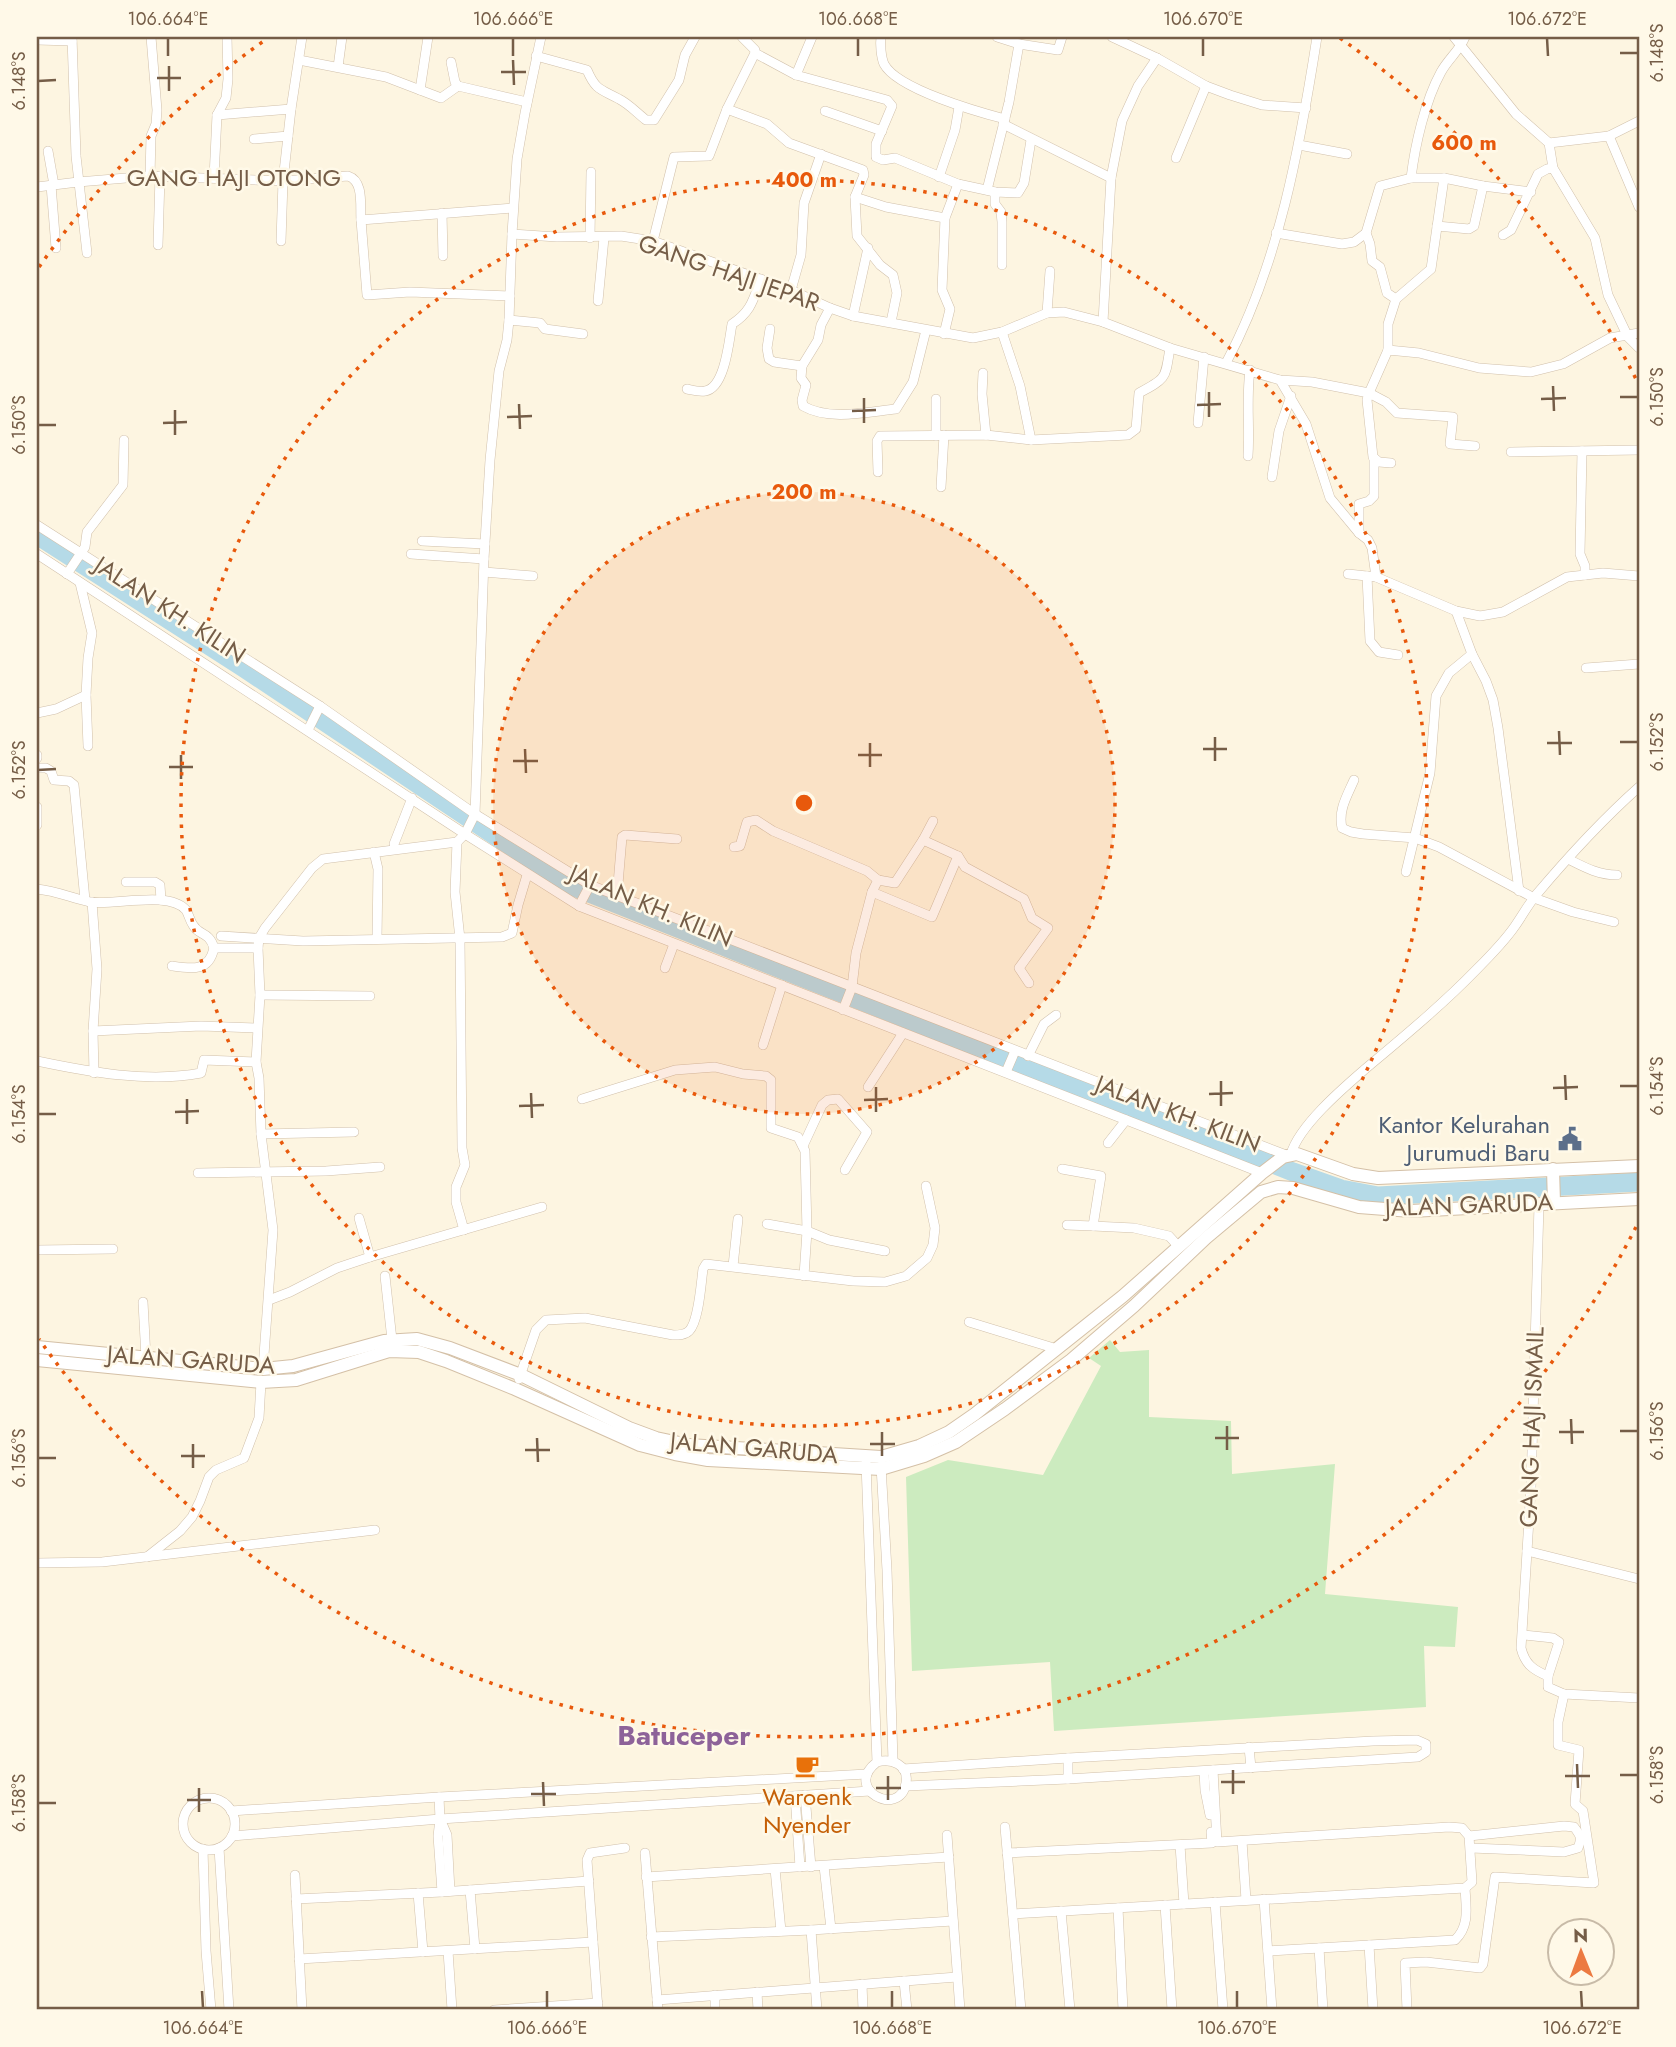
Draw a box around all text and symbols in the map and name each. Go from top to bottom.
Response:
text: 106.664°E [128,6,208,32]
text: 106.666°E [473,6,553,32]
text: 106.668°E [818,6,898,32]
text: 106.670°E [1163,6,1243,32]
text: 106.672°E [1507,6,1587,32]
text: 6.148°S [1644,23,1670,83]
text: 6.148°S [6,51,32,111]
text: 600 m [1431,128,1497,158]
street label: GANG HAJI OTONG [127,160,341,195]
text: 400 m [771,165,837,195]
street label: GANG HAJI JEPAR [634,225,825,320]
text: 6.150°S [1644,367,1670,427]
text: 6.150°S [6,395,32,455]
text: 200 m [771,477,837,507]
street label: JALAN KH. KILIN [85,546,253,672]
text: 6.152°S [1644,712,1670,772]
text: 6.152°S [6,740,32,800]
centre of rings [792,791,816,815]
street label: JALAN KH. KILIN [561,854,738,956]
text: 6.154°S [1644,1056,1670,1116]
street label: JALAN KH. KILIN [1088,1065,1266,1161]
text: 6.154°S [6,1084,32,1144]
place label: Kantor Kelurahan Jurumudi Baru [1378,1107,1550,1170]
public building icon: Kantor Kelurahan Jurumudi Baru [1556,1125,1584,1153]
street label: JALAN GARUDA [1381,1184,1554,1225]
street label: GANG HAJI ISMAIL [1511,1326,1553,1528]
street label: JALAN GARUDA [103,1336,276,1383]
text: 6.156°S [1644,1401,1670,1461]
street label: JALAN GARUDA [666,1422,840,1472]
text: 6.156°S [6,1428,32,1488]
district label: Batuceper [617,1715,751,1756]
text: 6.158°S [1644,1746,1670,1804]
cafe icon: Waroenk Nyender [793,1752,821,1780]
text: 6.158°S [6,1774,32,1832]
place label: Waroenk Nyender [762,1779,852,1842]
north arrow [1546,1918,1616,1988]
text: N [1573,1922,1588,1949]
text: 106.664°E [163,2015,243,2041]
text: 106.666°E [507,2015,587,2041]
text: 106.668°E [852,2015,932,2041]
text: 106.670°E [1197,2015,1277,2041]
text: 106.672°E [1542,2015,1622,2041]

